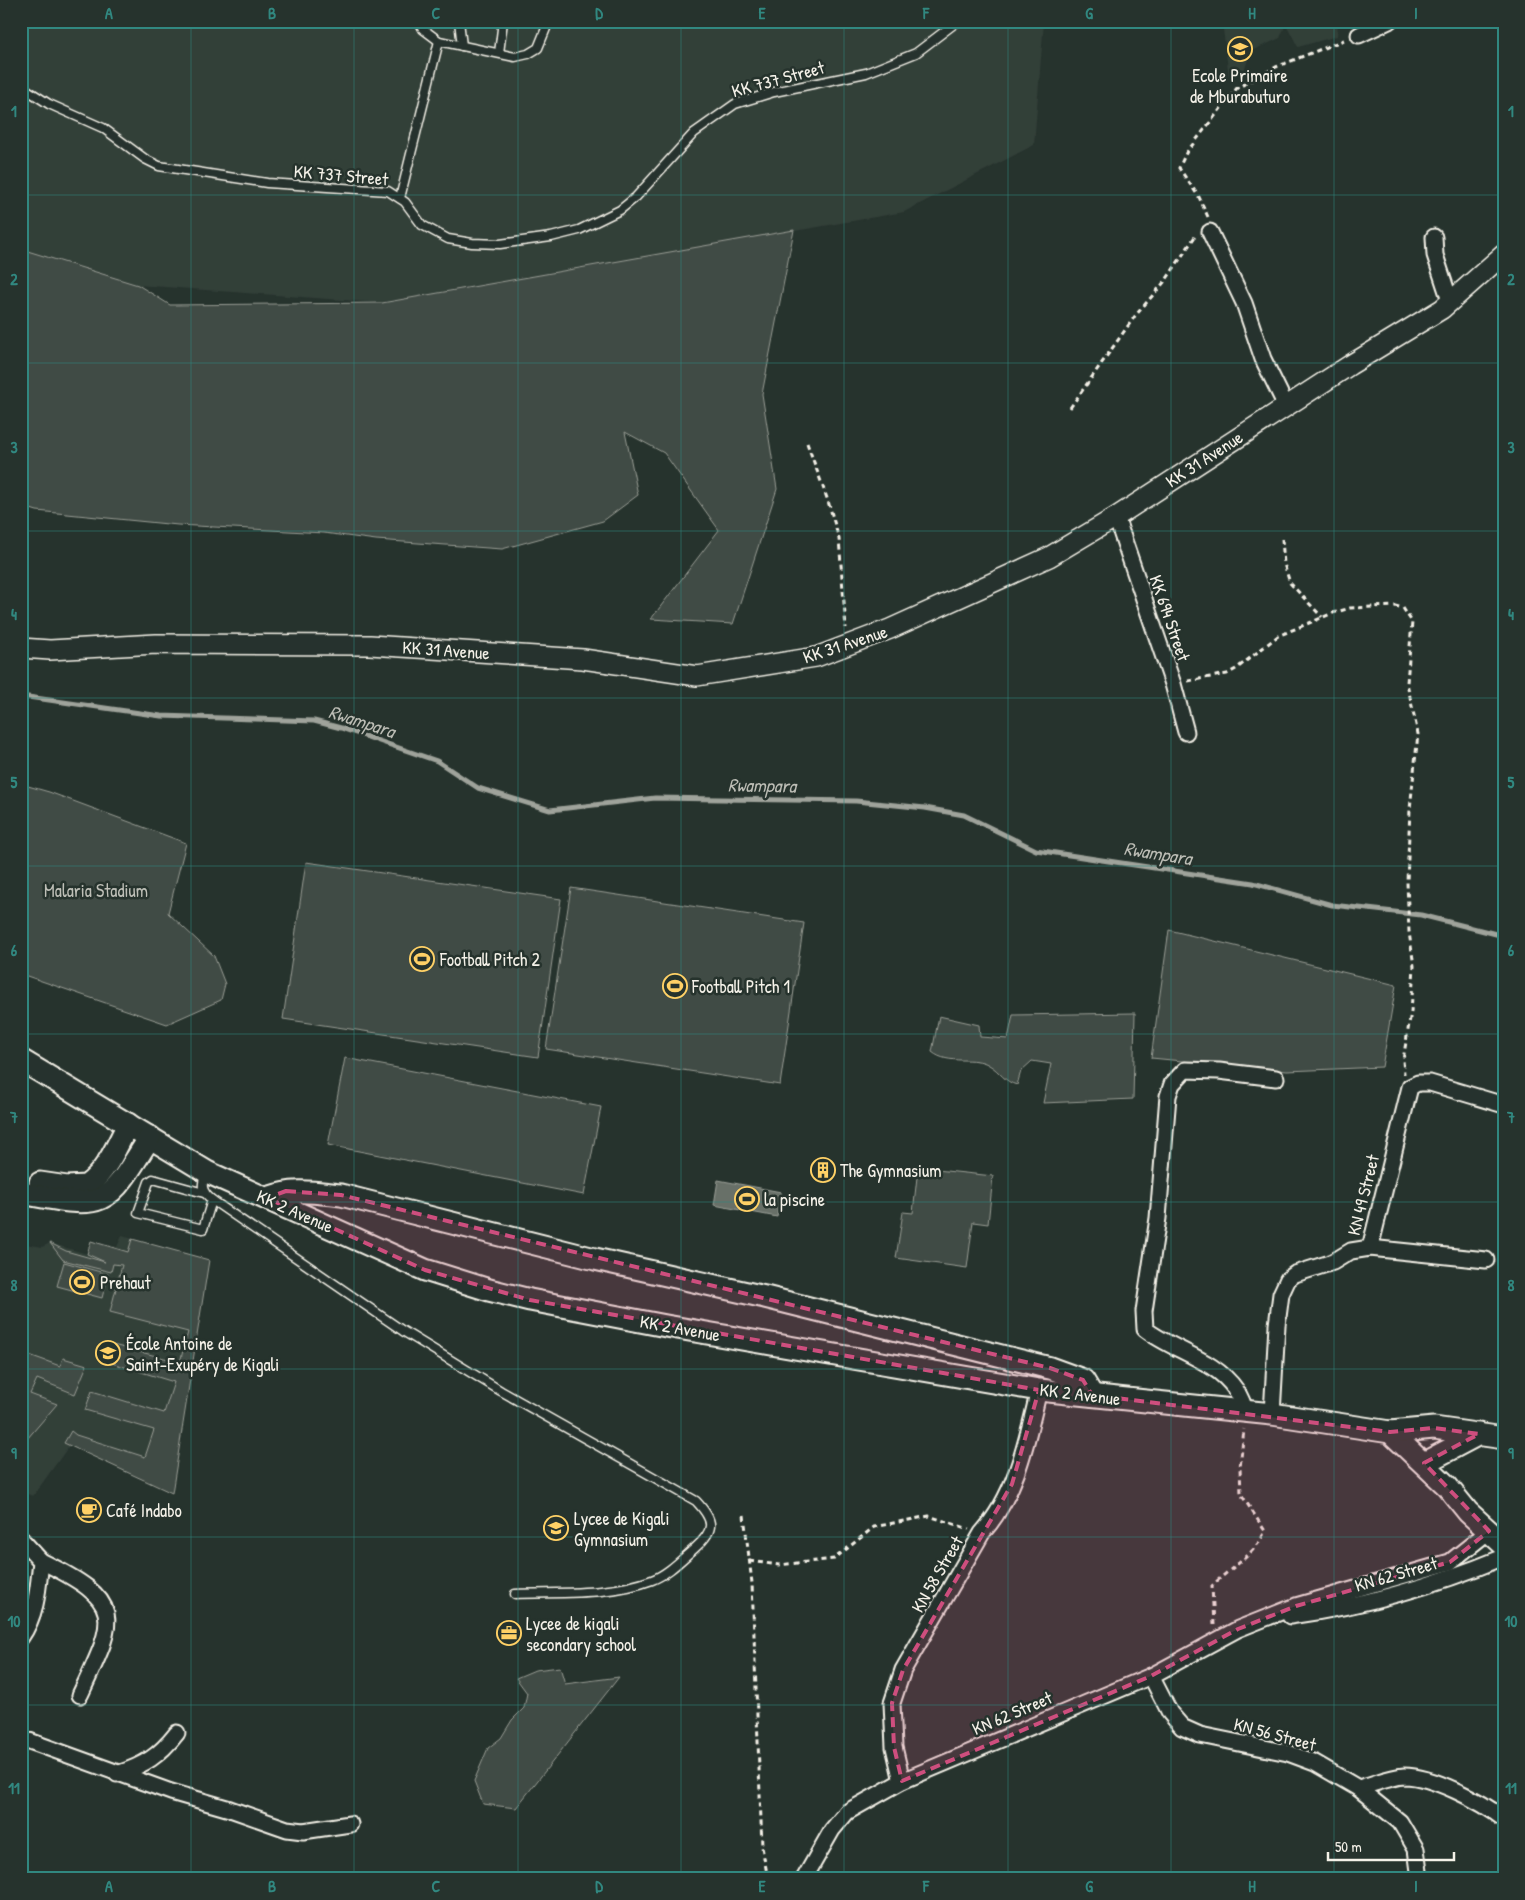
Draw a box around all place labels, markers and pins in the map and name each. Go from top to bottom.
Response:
school or university icon: Ecole Primaire de Mburabuturo [1227,36,1253,62]
place label: Ecole Primaire de Mburabuturo [1190,63,1290,109]
sports icon: Football Pitch 2 [409,946,435,972]
place label: Football Pitch 2 [439,947,540,972]
sports icon: Football Pitch 1 [662,973,688,999]
place label: Football Pitch 1 [691,974,790,999]
building icon: The Gymnasium [810,1157,836,1183]
place label: The Gymnasium [840,1158,941,1183]
sports icon: la piscine [734,1186,760,1212]
place label: la piscine [764,1187,825,1212]
sports icon: Prehaut [69,1269,95,1295]
place label: Prehaut [100,1270,152,1295]
place label: École Antoine de Saint-Exupéry de Kigali [126,1331,279,1377]
school or university icon: École Antoine de Saint-Exupéry de Kigali [95,1340,121,1366]
cafe icon: Café Indabo [76,1497,102,1523]
place label: Café Indabo [106,1498,182,1523]
place label: Lycee de Kigali Gymnasium [574,1506,669,1552]
school or university icon: Lycee de Kigali Gymnasium [543,1515,569,1541]
place label: Lycee de kigali secondary school [526,1611,636,1657]
office icon: Lycee de kigali secondary school [496,1620,522,1646]

